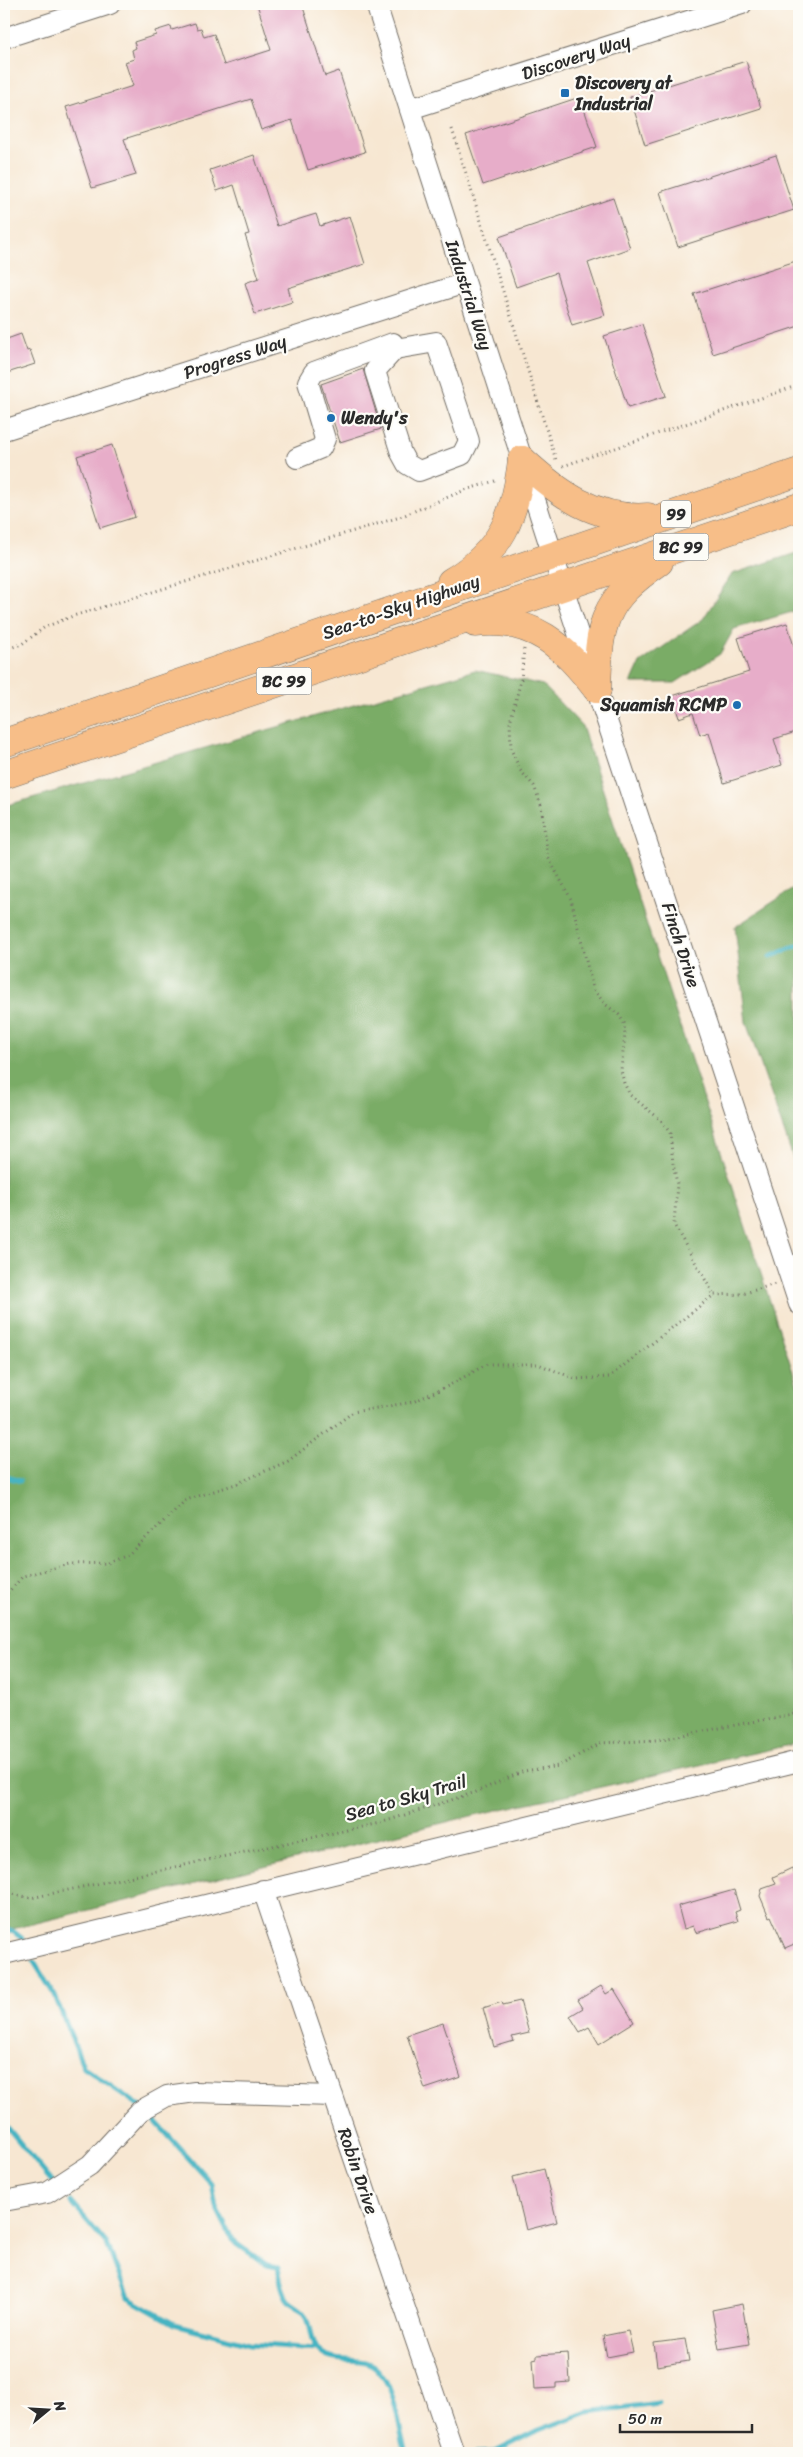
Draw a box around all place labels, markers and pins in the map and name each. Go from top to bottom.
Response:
place label: Discovery at Industrial [574,67,674,120]
marker: Discovery at Industrial [559,87,571,99]
place label: Wendy's [341,402,408,434]
marker: Wendy's [325,412,337,424]
place label: Squamish RCMP [599,689,728,721]
marker: Squamish RCMP [731,699,743,711]

